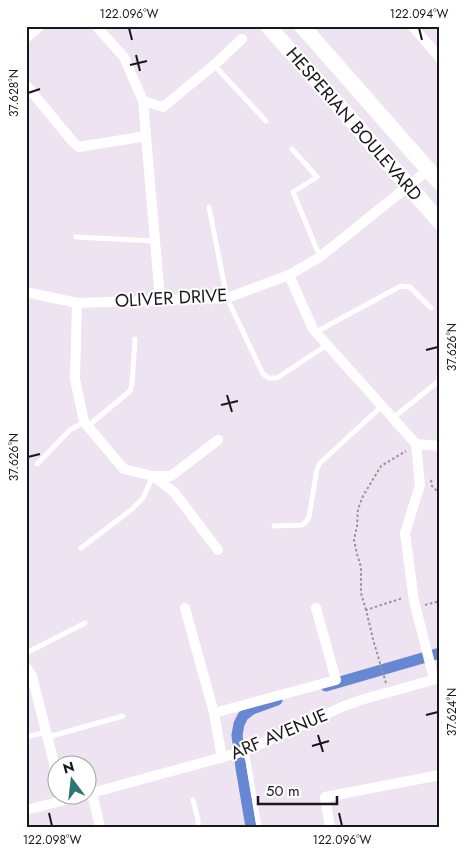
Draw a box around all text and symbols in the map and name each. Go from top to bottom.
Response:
text: 122.096°W [100,5,159,23]
text: 122.094°W [390,5,449,23]
street label: HESPERIAN BOULEVARD [280,42,428,206]
text: 37.628°N [5,69,23,117]
street label: OLIVER DRIVE [114,282,228,314]
text: 37.626°N [443,323,461,371]
text: 37.626°N [5,433,23,481]
text: 37.624°N [443,688,461,736]
street label: ARF AVENUE [226,702,332,766]
north arrow [48,756,98,806]
text: N [61,756,77,779]
scale bar [258,773,337,805]
text: 50 m [266,780,300,802]
text: 122.098°W [23,831,81,849]
text: 122.096°W [313,831,372,849]

